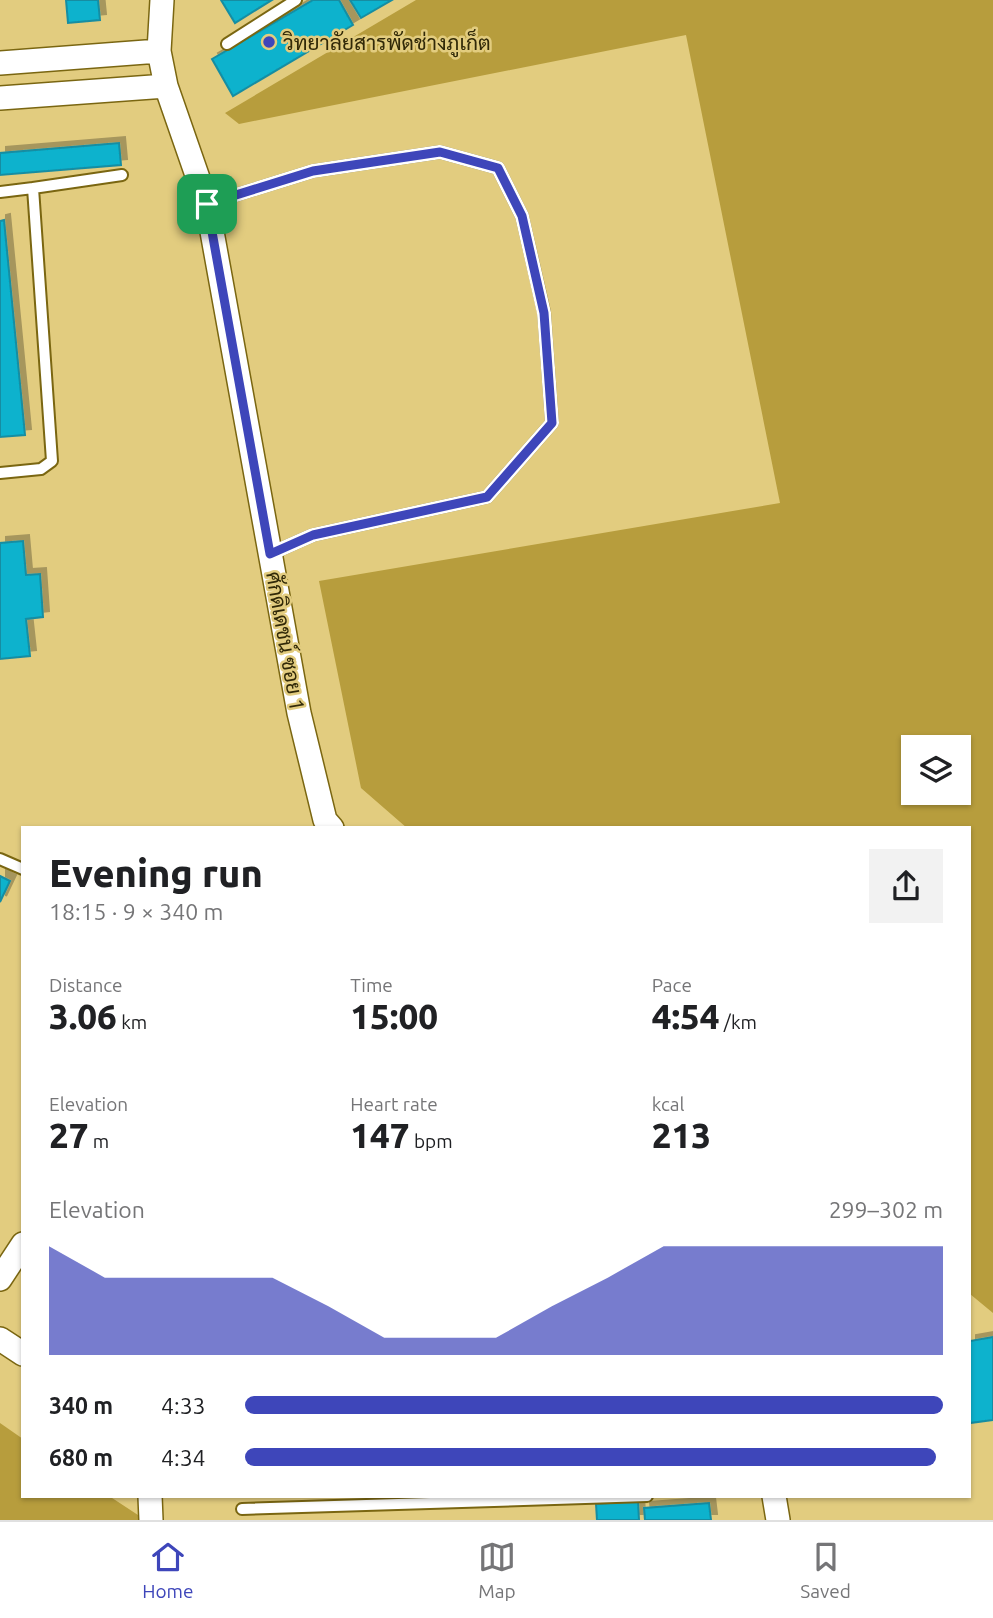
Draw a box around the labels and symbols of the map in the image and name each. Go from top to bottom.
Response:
place label: วิทยาลัยสารพัดช่างภูเก็ต [283,28,491,58]
marker: วิทยาลัยสารพัดช่างภูเก็ต [261,34,277,50]
pin [177,174,237,234]
street label: ศักดิเดชน์ ซอย 1 [262,569,311,712]

